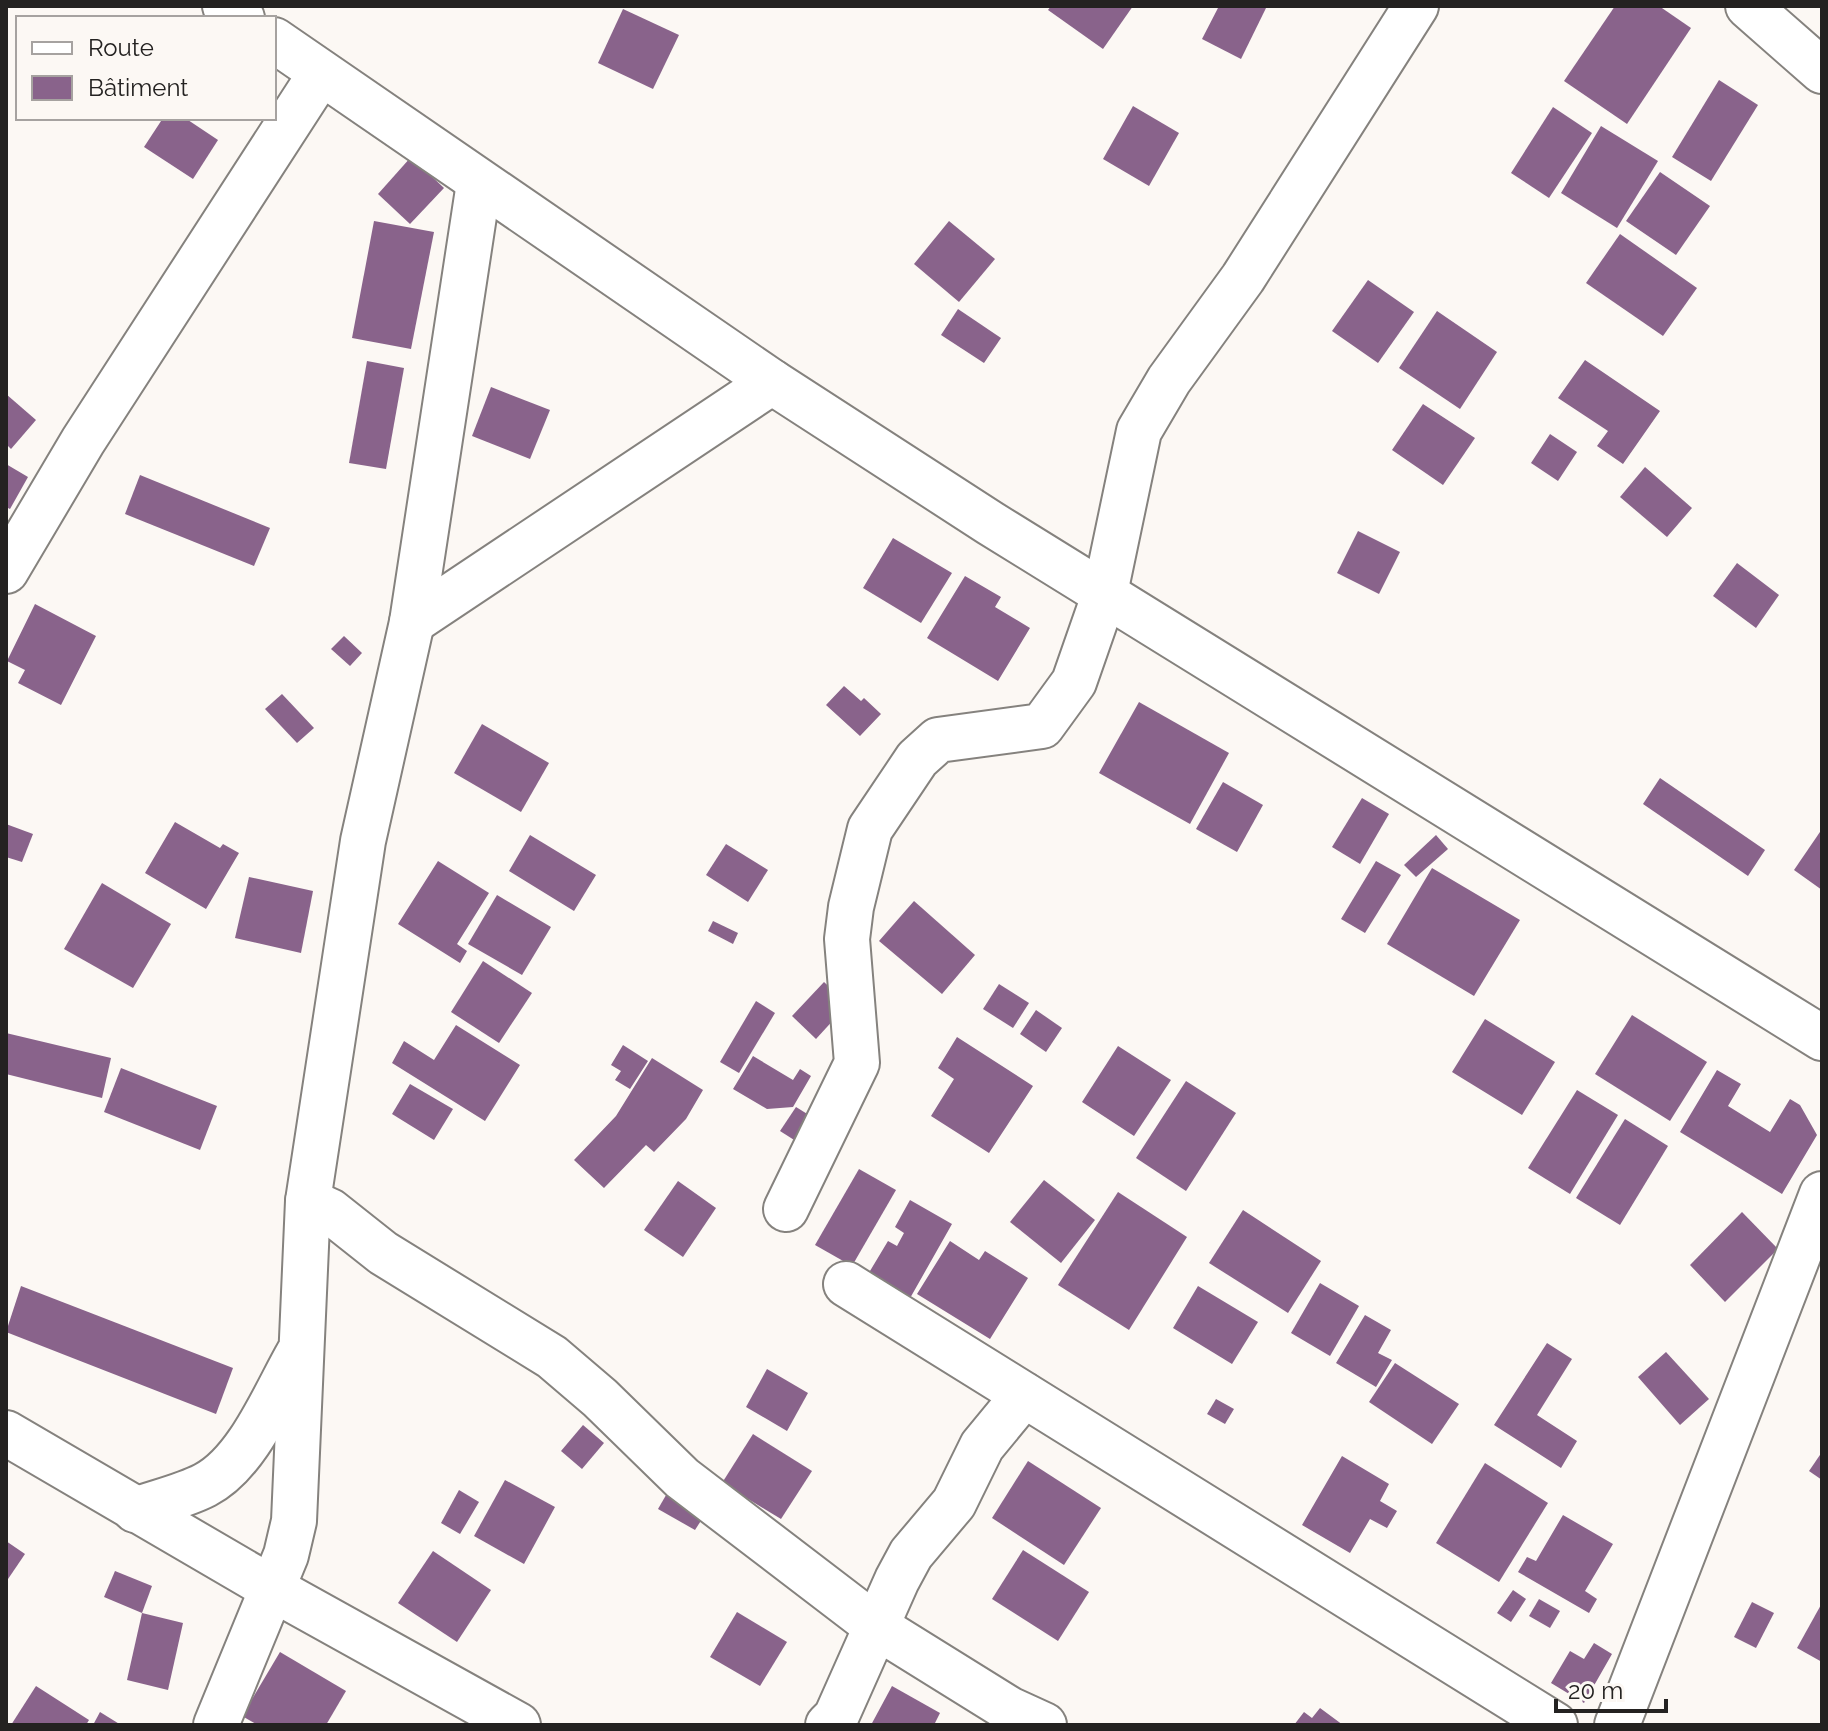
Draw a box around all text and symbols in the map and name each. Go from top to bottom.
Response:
legend [16,16,276,120]
text: Route [88,33,154,62]
text: Bâtiment [88,73,188,102]
scale bar [1556,1663,1666,1713]
text: 20 m [1568,1676,1623,1705]

